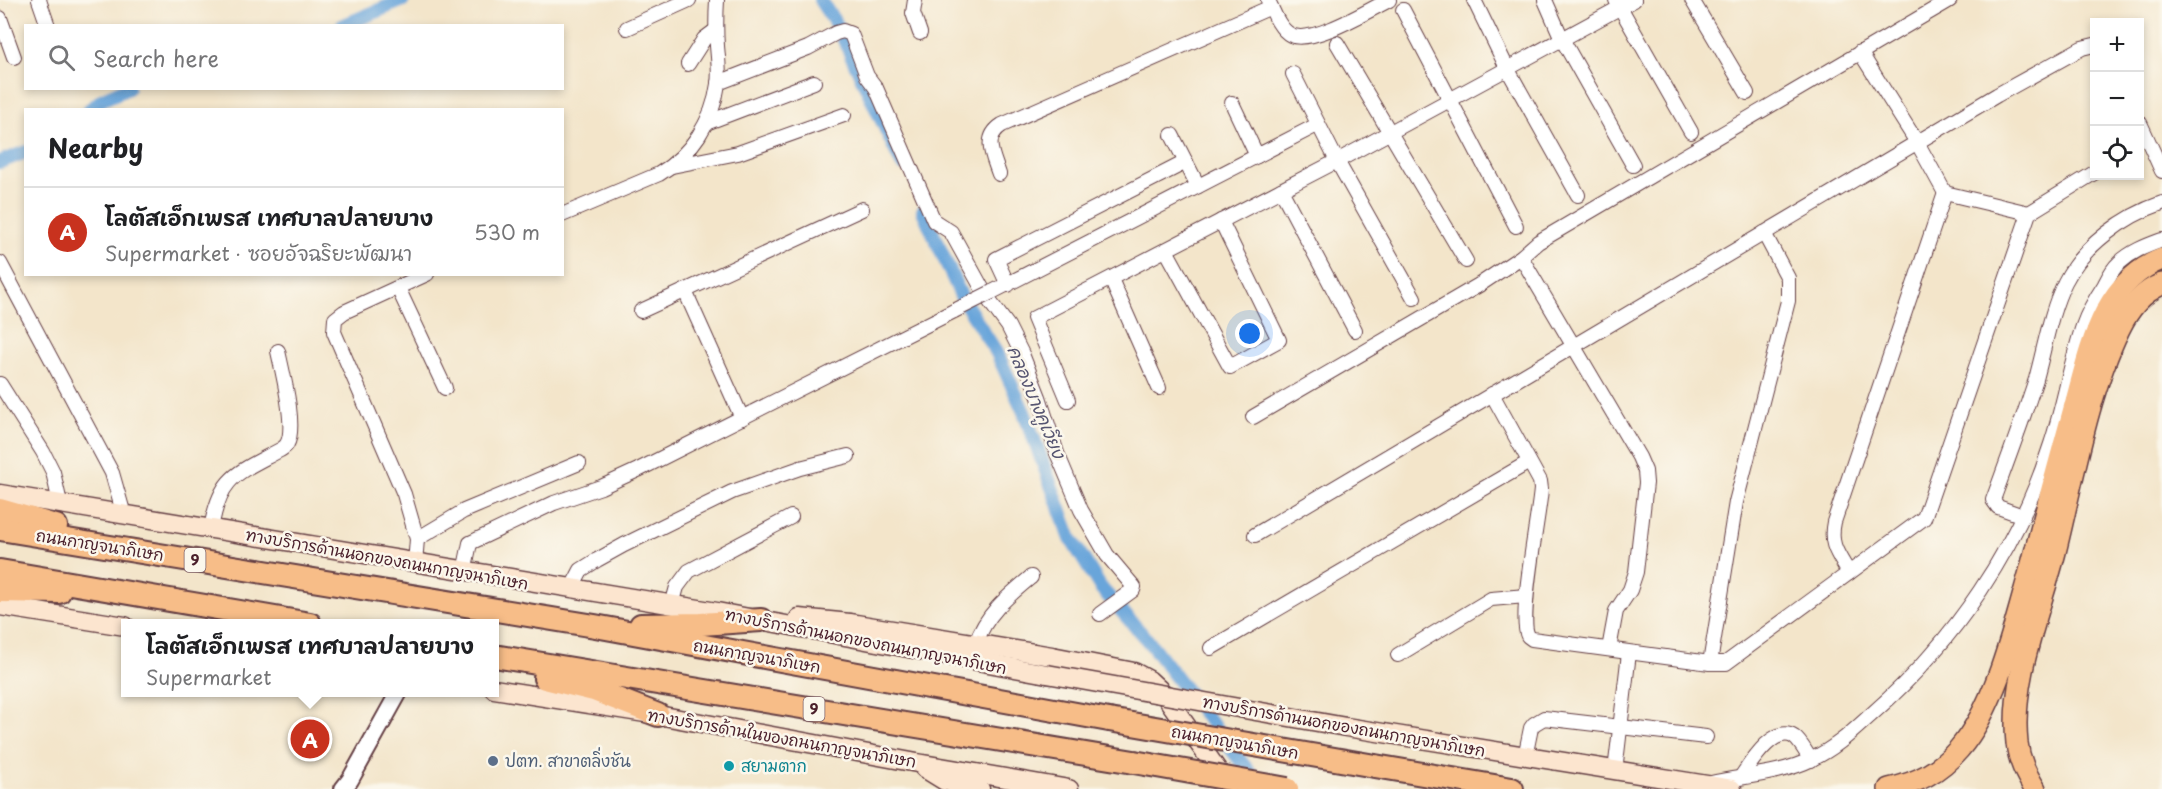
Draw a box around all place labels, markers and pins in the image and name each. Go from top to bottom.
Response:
pin: A [290,716,330,762]
place label: ปตท. สาขาตลิ่งชัน [505,747,631,772]
place label: สยามตาก [741,753,807,777]
marker: ปตท. สาขาตลิ่งชัน [486,754,500,768]
marker: สยามตาก [722,759,736,773]

